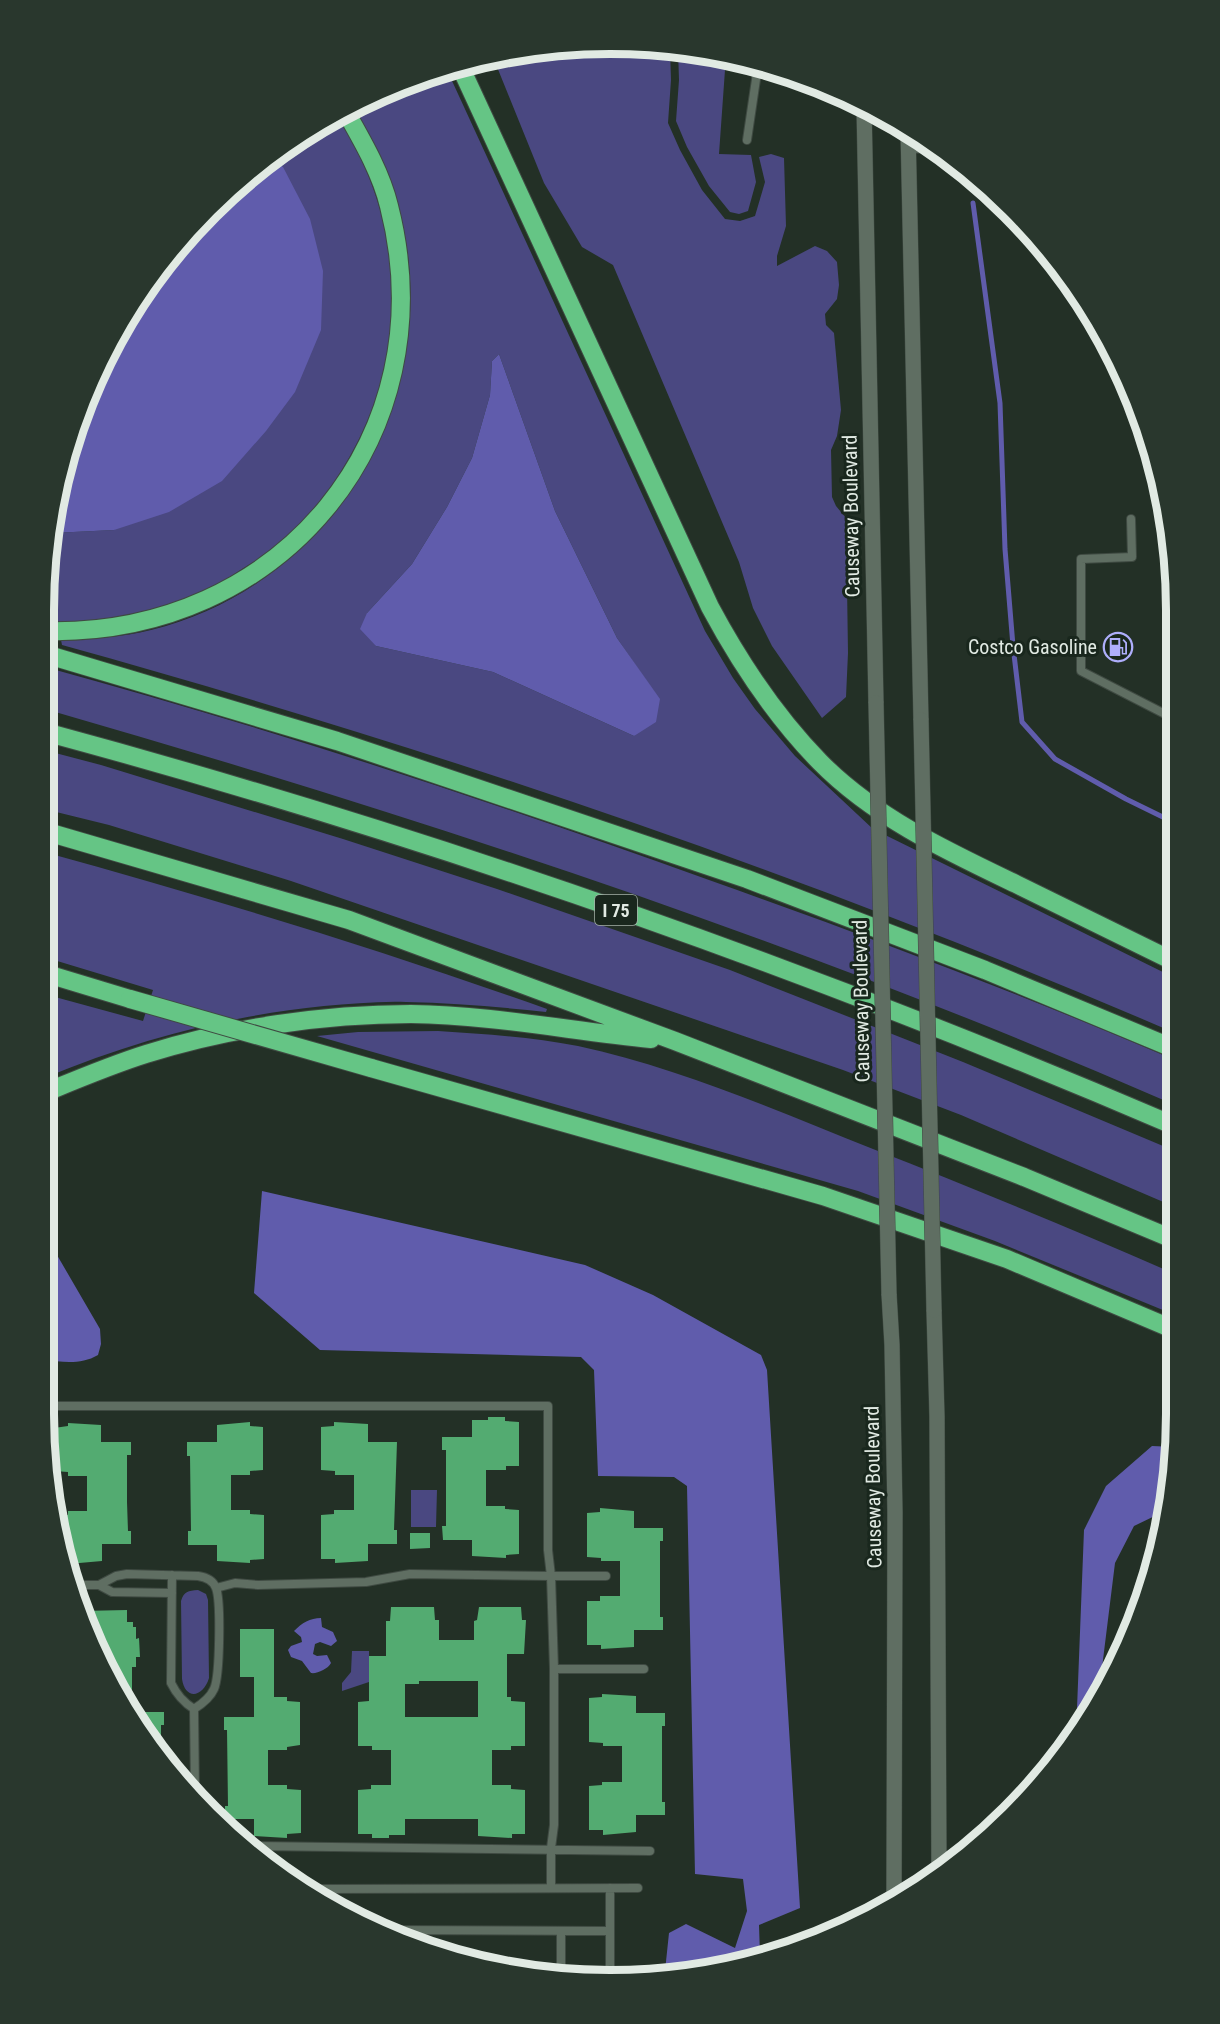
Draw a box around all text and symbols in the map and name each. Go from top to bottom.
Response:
street label: Causeway Boulevard [838,434,864,598]
fuel station icon: Costco Gasoline [1102,631,1134,663]
place label: Costco Gasoline [968,635,1097,659]
road number: I 75 [595,895,637,925]
street label: Causeway Boulevard [848,919,874,1083]
street label: Causeway Boulevard [860,1405,886,1569]

